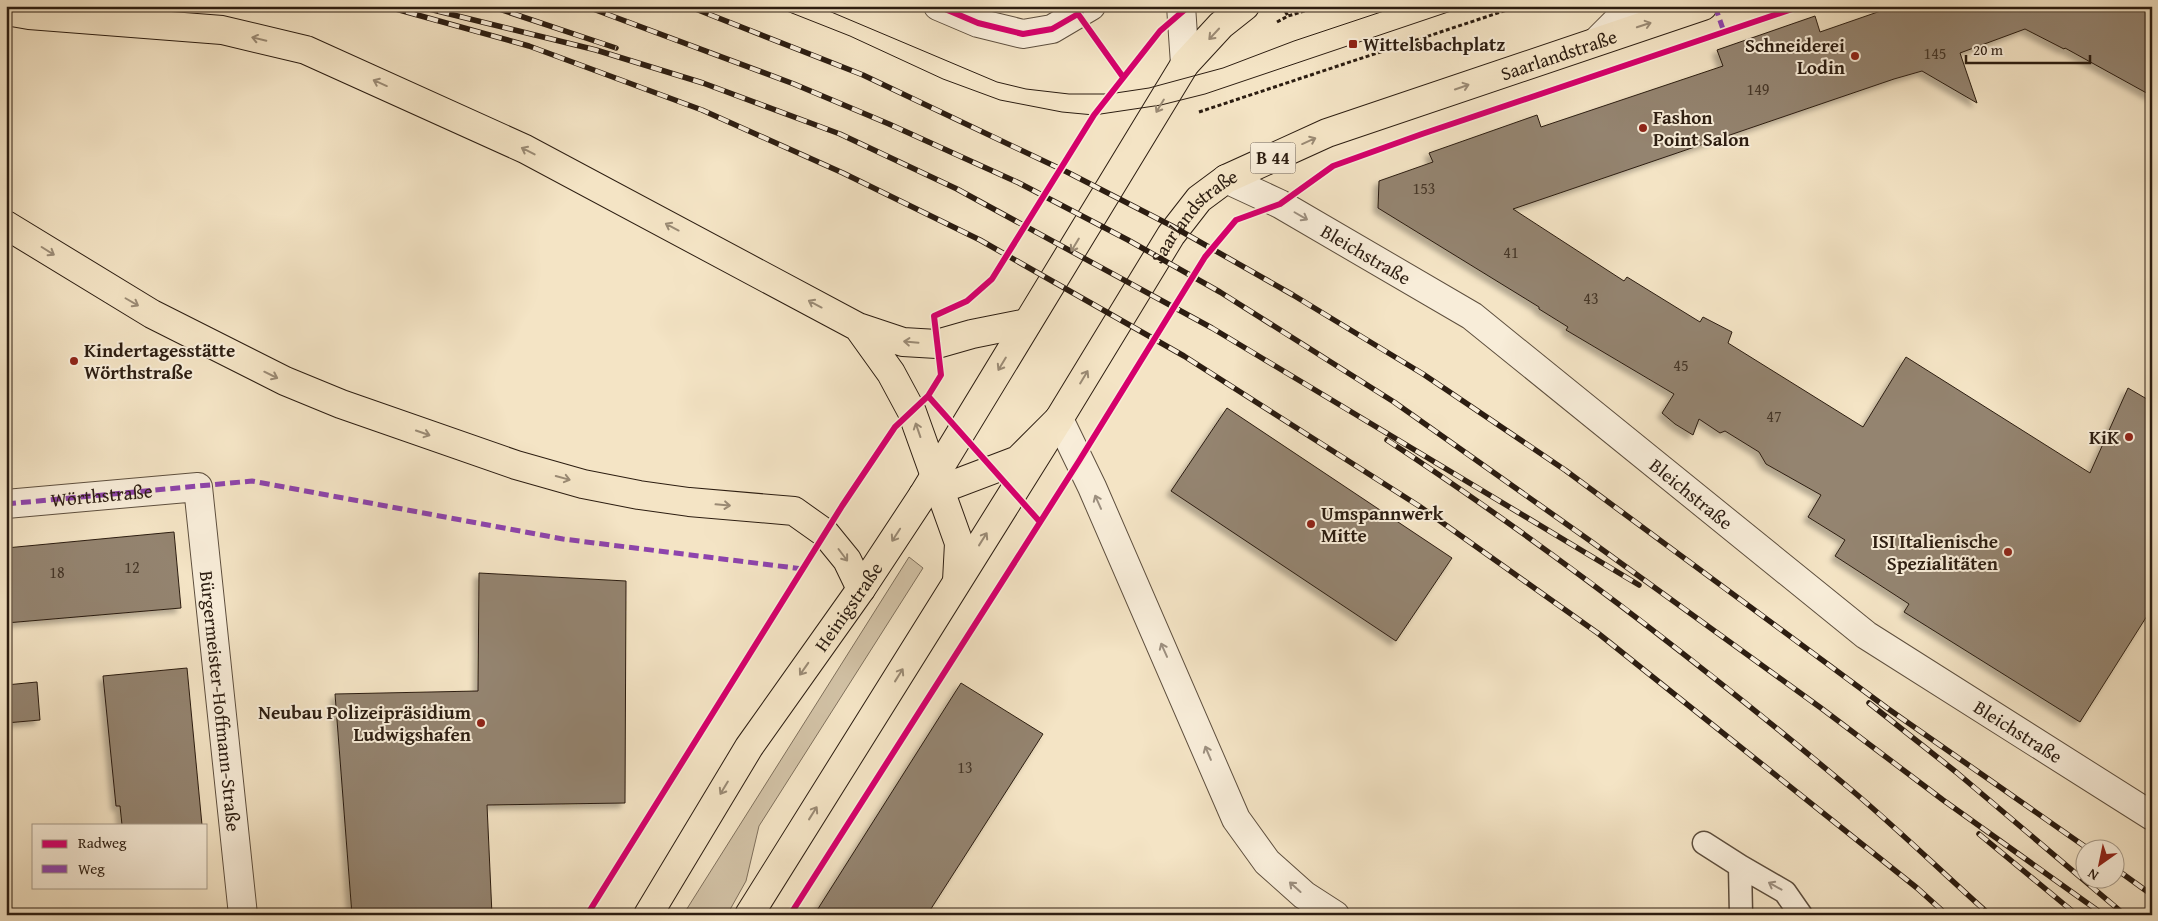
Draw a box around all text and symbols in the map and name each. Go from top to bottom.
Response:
one-way arrow [1636,20,1652,30]
street label: Saarlandstraße [1497,22,1621,87]
one-way arrow [1208,27,1219,40]
place label: Wittelsbachplatz [1363,30,1505,58]
place label: Schneiderei Lodin [1745,31,1846,81]
scale bar [1966,32,2089,64]
one-way arrow [251,34,267,43]
marker: Wittelsbachplatz [1347,38,1359,50]
text: 20 m [1973,39,2004,60]
house number: 145 [1923,41,1947,65]
marker: Schneiderei Lodin [1849,50,1861,62]
house number: 149 [1746,77,1770,101]
one-way arrow [373,78,388,88]
one-way arrow [1454,82,1470,91]
one-way arrow [1154,99,1164,113]
place label: Fashon Point Salon [1653,103,1750,153]
marker: Fashon Point Salon [1637,122,1649,134]
one-way arrow [1301,136,1316,145]
road number: B 44 [1250,142,1296,174]
one-way arrow [521,146,536,155]
street label: Saarlandstraße [1143,162,1242,269]
house number: 153 [1412,176,1436,200]
one-way arrow [1293,212,1307,222]
street label: Bleichstraße [1316,217,1416,292]
one-way arrow [664,222,679,232]
one-way arrow [1070,237,1080,251]
house number: 41 [1503,240,1519,264]
one-way arrow [40,246,54,256]
house number: 43 [1583,286,1599,310]
one-way arrow [124,298,139,307]
one-way arrow [807,299,822,309]
place label: Kindertagesstätte Wörthstraße [84,336,235,386]
one-way arrow [903,337,919,347]
house number: 45 [1673,353,1689,377]
marker: Kindertagesstätte Wörthstraße [68,355,80,367]
one-way arrow [996,357,1006,371]
one-way arrow [263,370,278,380]
one-way arrow [1079,371,1089,385]
house number: 47 [1766,404,1782,428]
one-way arrow [913,423,922,439]
place label: KiK [2089,423,2119,451]
one-way arrow [415,429,430,438]
marker: KiK [2123,431,2135,443]
street label: Bleichstraße [1644,451,1739,536]
one-way arrow [554,474,570,483]
street label: Wörthstraße [49,476,154,514]
one-way arrow [1093,495,1103,510]
place label: Umspannwerk Mitte [1321,499,1444,549]
one-way arrow [714,500,730,510]
marker: Umspannwerk Mitte [1305,518,1317,530]
place label: ISI Italienische Spezialitäten [1872,527,1999,577]
one-way arrow [891,528,901,542]
one-way arrow [978,533,988,547]
marker: ISI Italienische Spezialitäten [2002,546,2014,558]
one-way arrow [838,548,848,562]
house number: 12 [124,555,140,579]
street label: Heinigstraße [807,556,889,657]
house number: 18 [49,560,65,584]
street label: Bürgermeister-Hoffmann-Straße [193,569,248,833]
one-way arrow [1158,643,1168,658]
one-way arrow [799,662,809,676]
one-way arrow [894,668,904,682]
street label: Bleichstraße [1969,693,2068,770]
place label: Neubau Polizeipräsidium Ludwigshafen [258,698,472,748]
marker: Neubau Polizeipräsidium Ludwigshafen [475,717,487,729]
one-way arrow [1203,746,1213,761]
house number: 13 [957,755,973,779]
one-way arrow [718,781,728,795]
one-way arrow [809,806,819,820]
legend [32,824,208,888]
text: Radweg [78,832,127,853]
north arrow [2076,838,2126,888]
text: Weg [78,858,105,879]
text: N [2083,864,2102,886]
one-way arrow [1768,880,1782,890]
one-way arrow [1289,881,1302,893]

